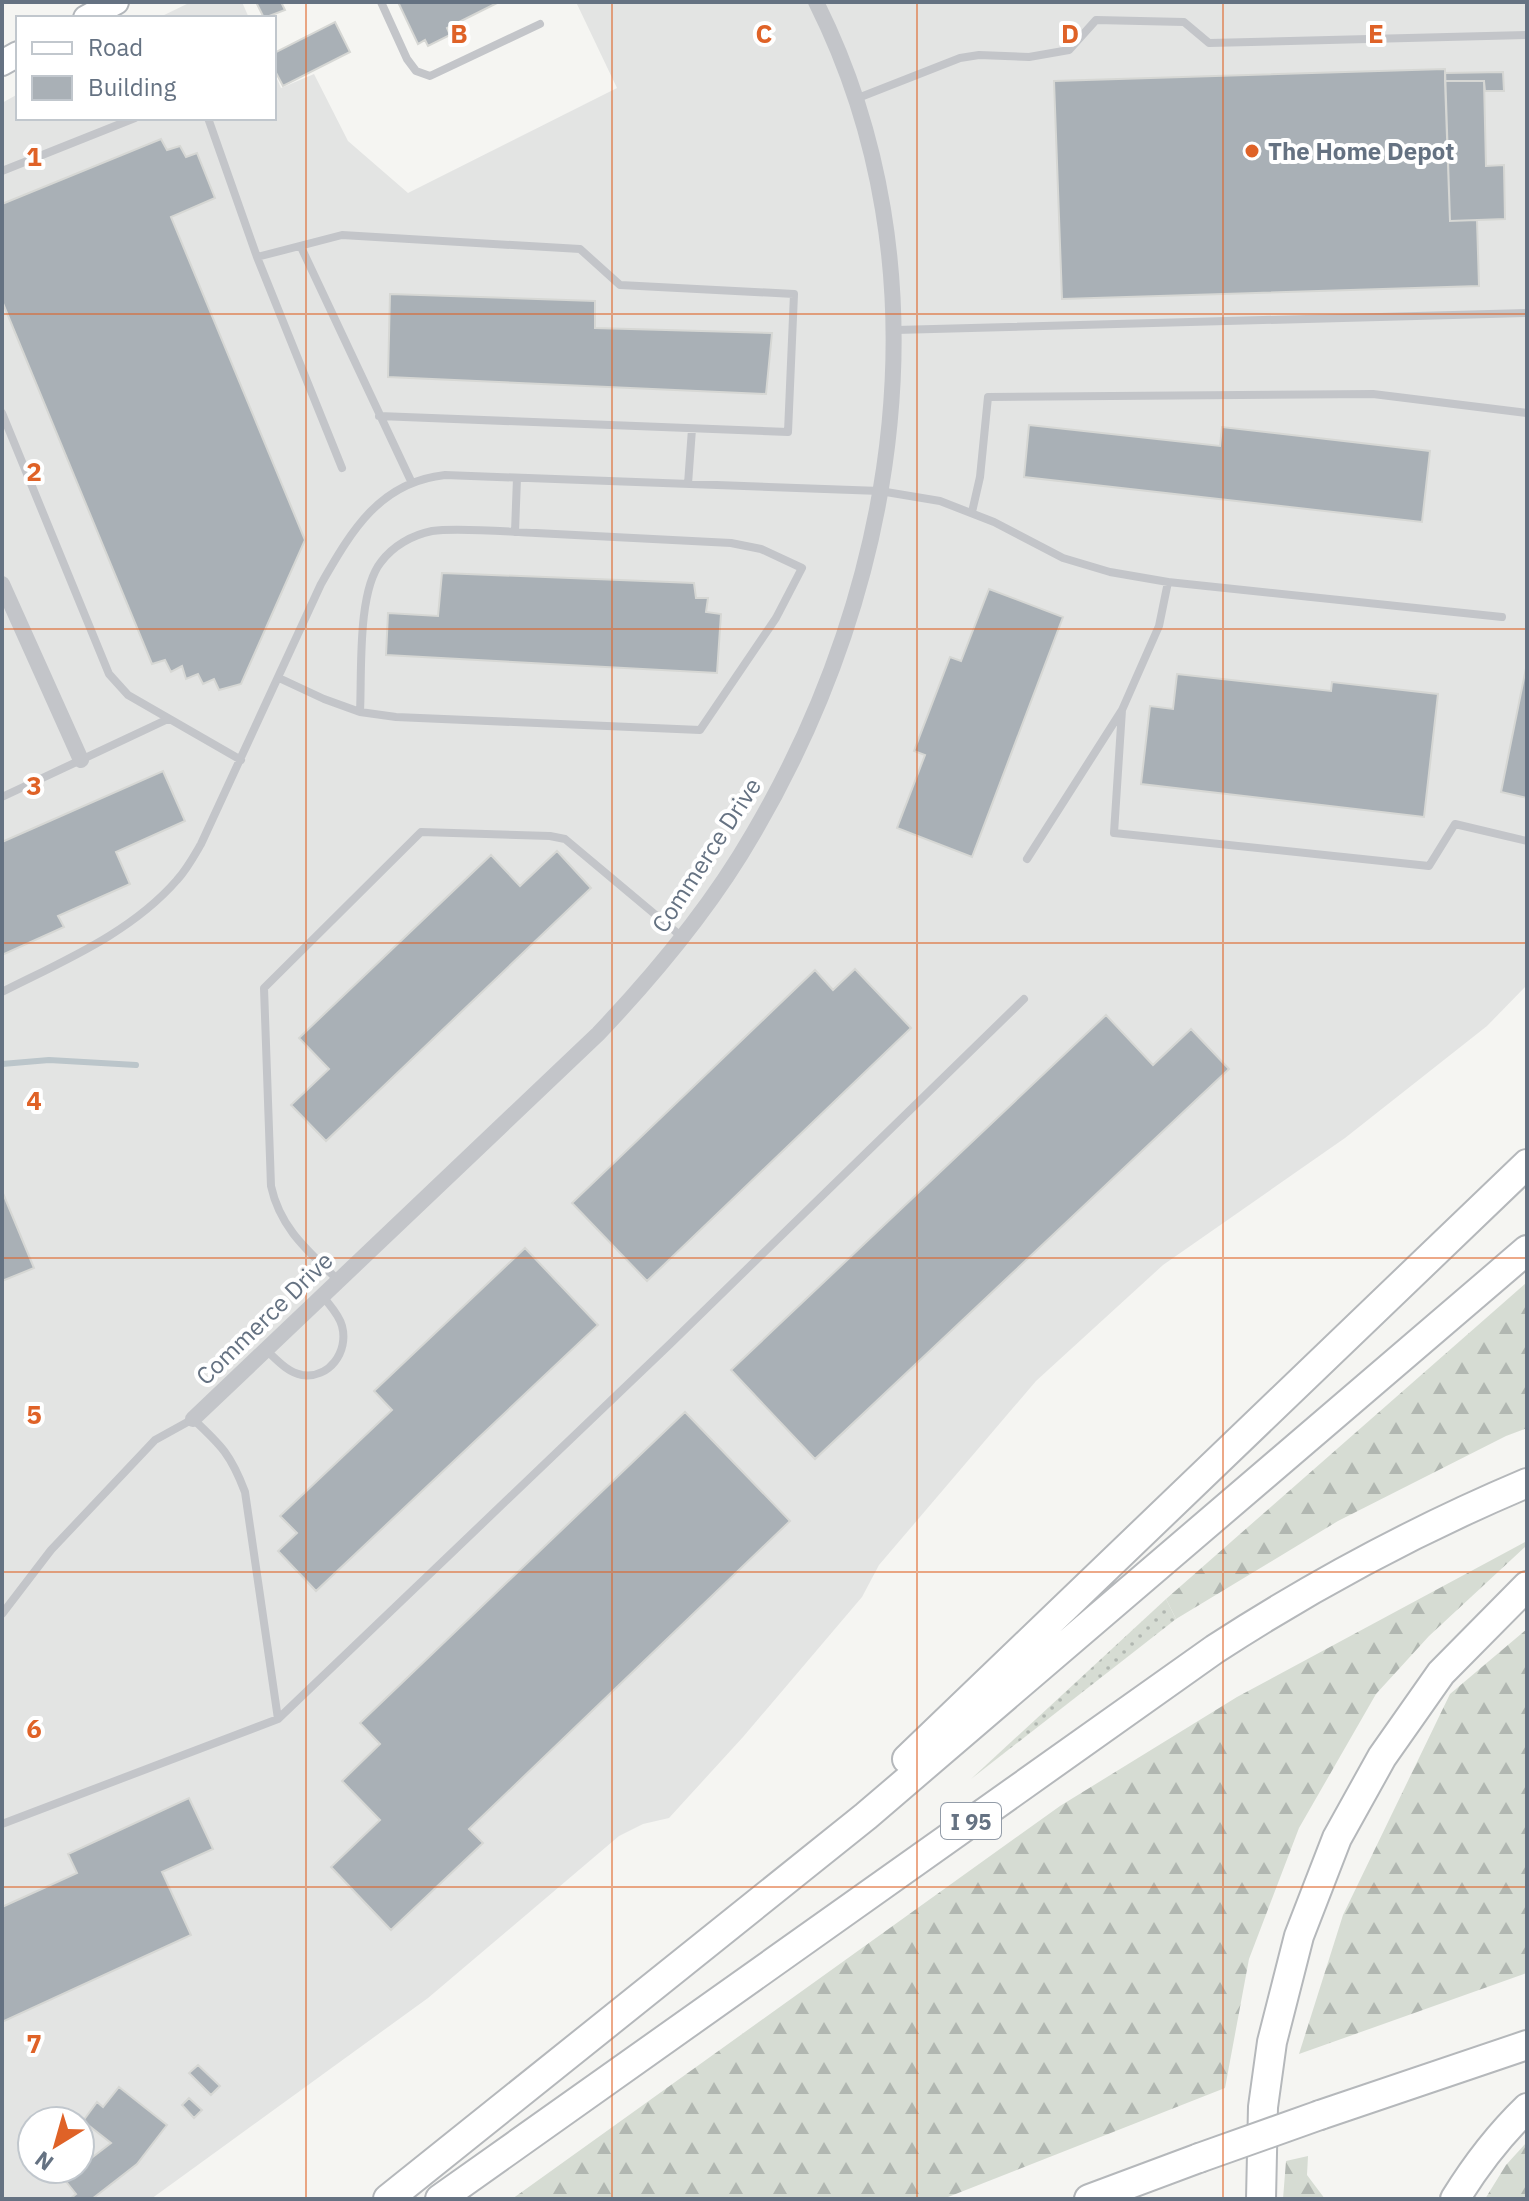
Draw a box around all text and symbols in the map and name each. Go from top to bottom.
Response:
legend [16,16,276,120]
text: B [450,16,468,50]
text: C [756,16,773,50]
text: D [1061,16,1079,50]
text: E [1368,16,1384,50]
text: Road [88,31,143,63]
text: Building [88,71,176,103]
place label: The Home Depot [1268,135,1454,167]
text: 1 [26,139,42,173]
marker: The Home Depot [1243,142,1261,160]
text: 2 [26,454,42,488]
text: 3 [26,768,42,802]
street label: Commerce Drive [644,771,768,939]
text: 4 [26,1083,42,1117]
street label: Commerce Drive [189,1244,339,1392]
text: 5 [26,1397,42,1431]
text: 6 [26,1711,42,1745]
road number: I 95 [941,1803,1001,1839]
text: 7 [26,2026,42,2060]
north arrow [16,2105,96,2185]
text: N [29,2145,59,2178]

